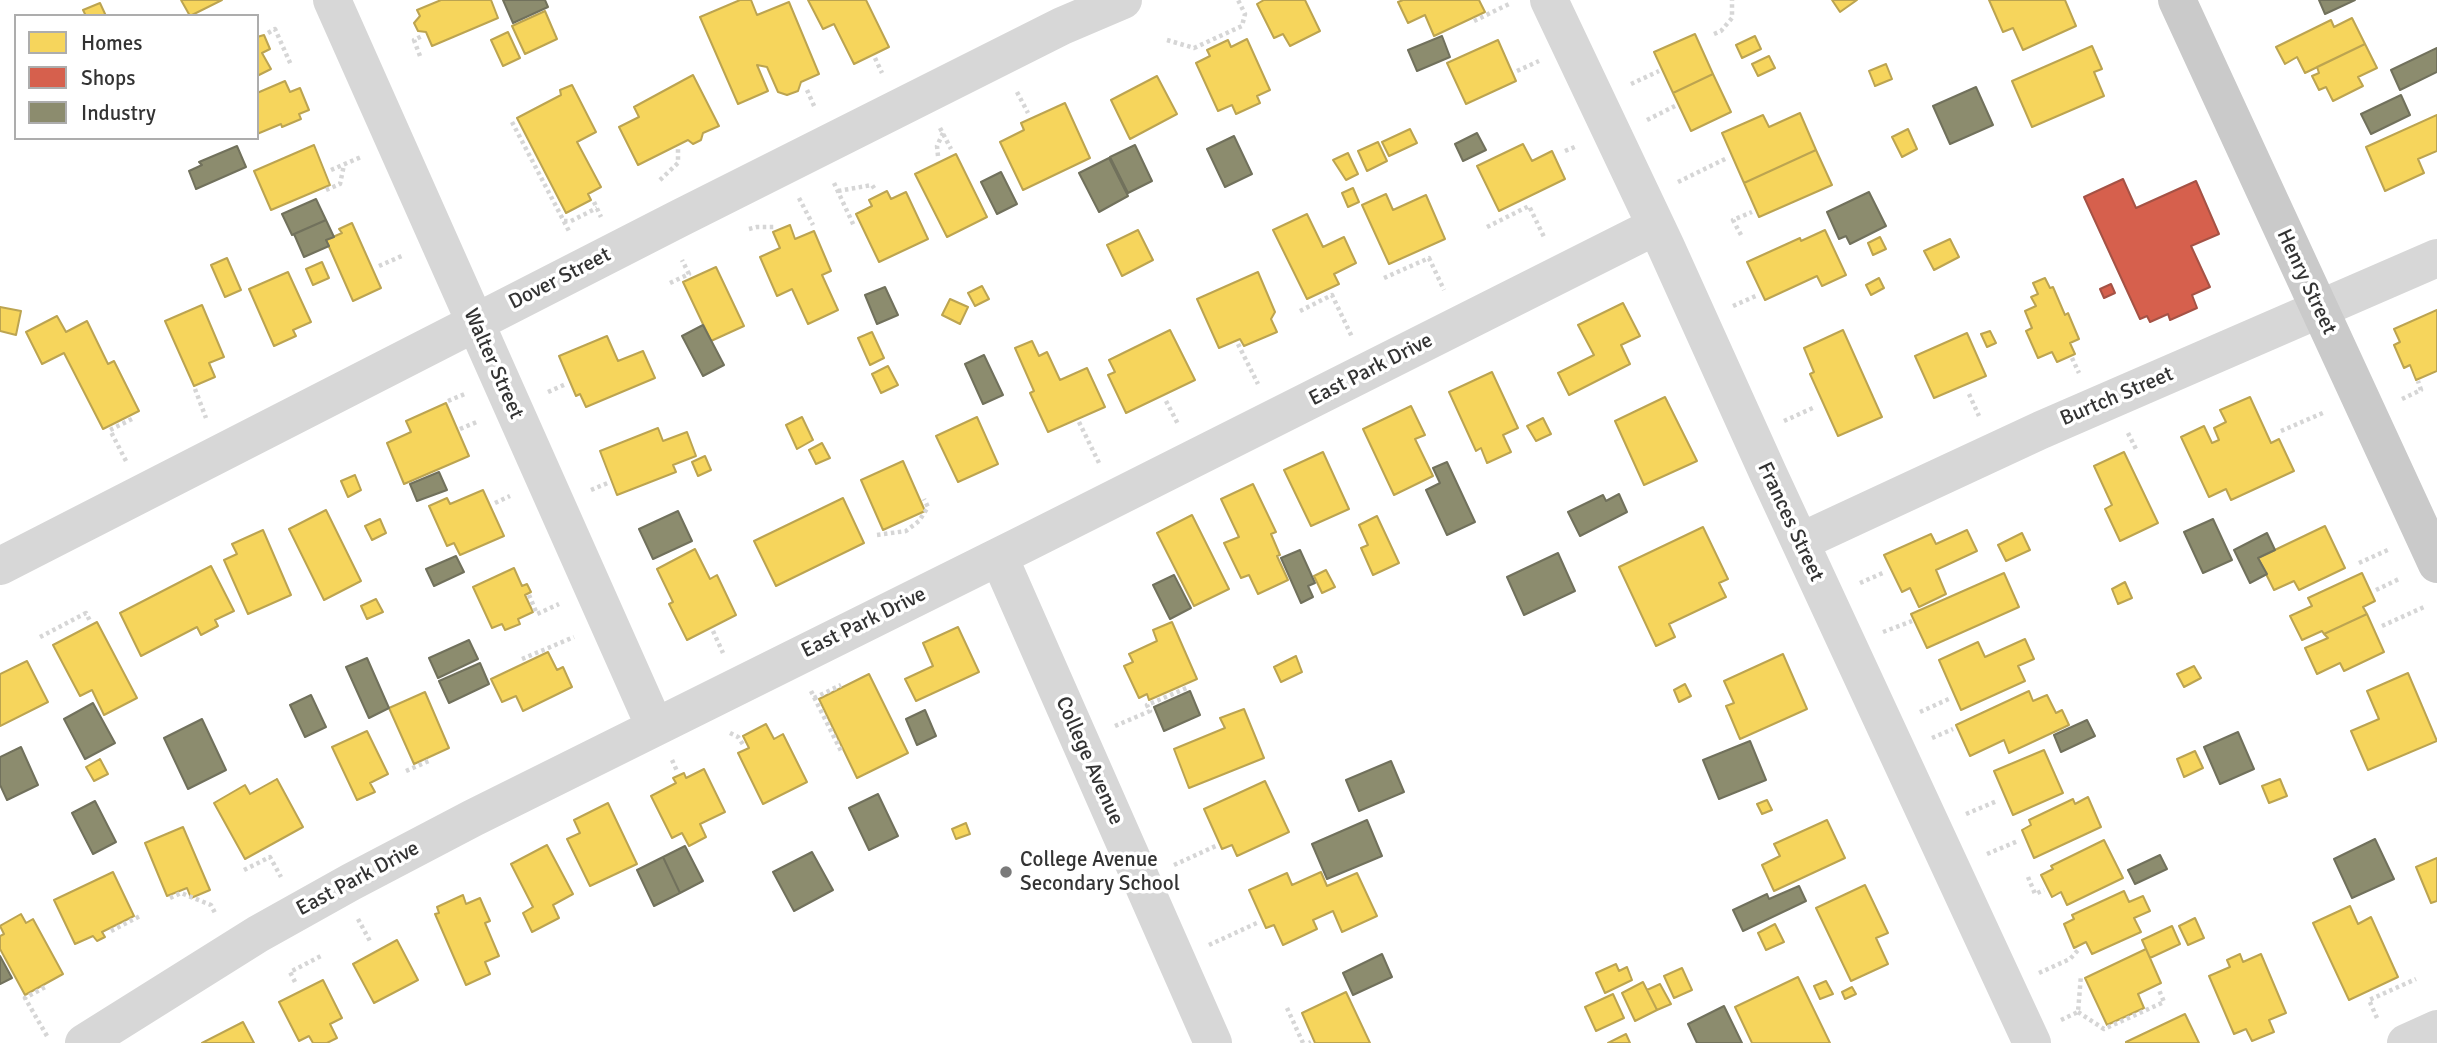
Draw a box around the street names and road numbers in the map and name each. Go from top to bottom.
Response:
street label: Henry Street [2271,225,2341,339]
street label: Dover Street [505,243,615,315]
street label: Walter Street [457,305,529,423]
street label: East Park Drive [1305,328,1437,412]
street label: Burtch Street [2057,362,2177,432]
street label: Frances Street [1751,458,1829,586]
street label: East Park Drive [798,582,930,664]
street label: College Avenue [1049,693,1129,829]
street label: East Park Drive [292,836,424,922]

